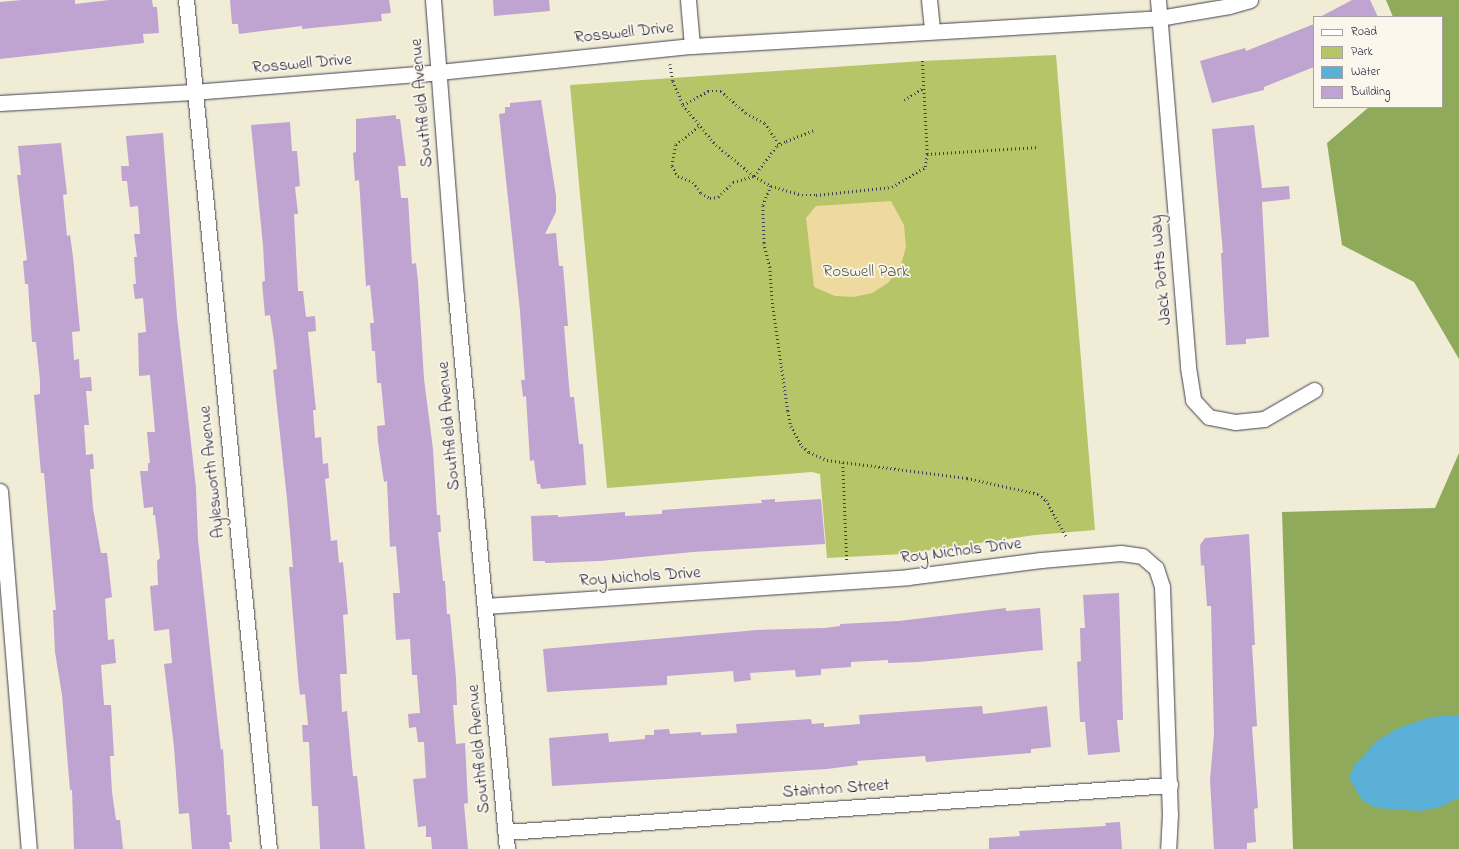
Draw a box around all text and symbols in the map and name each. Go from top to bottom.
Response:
legend [1313,16,1443,108]
street label: Rosswell Drive [573,18,675,48]
text: Road [1351,23,1377,41]
street label: Southfield Avenue [406,38,438,168]
text: Park [1351,43,1373,61]
street label: Rosswell Drive [251,49,353,79]
text: Water [1351,63,1380,81]
text: Building [1351,83,1390,101]
street label: Jack Potts Way [1146,214,1176,326]
park label: Roswell Park [823,262,909,282]
street label: Southfield Avenue [433,361,465,491]
street label: Aylesworth Avenue [195,405,229,539]
street label: Roy Nichols Drive [899,533,1023,569]
street label: Roy Nichols Drive [579,563,701,591]
street label: Southfield Avenue [463,684,495,814]
street label: Stainton Street [782,775,890,803]

